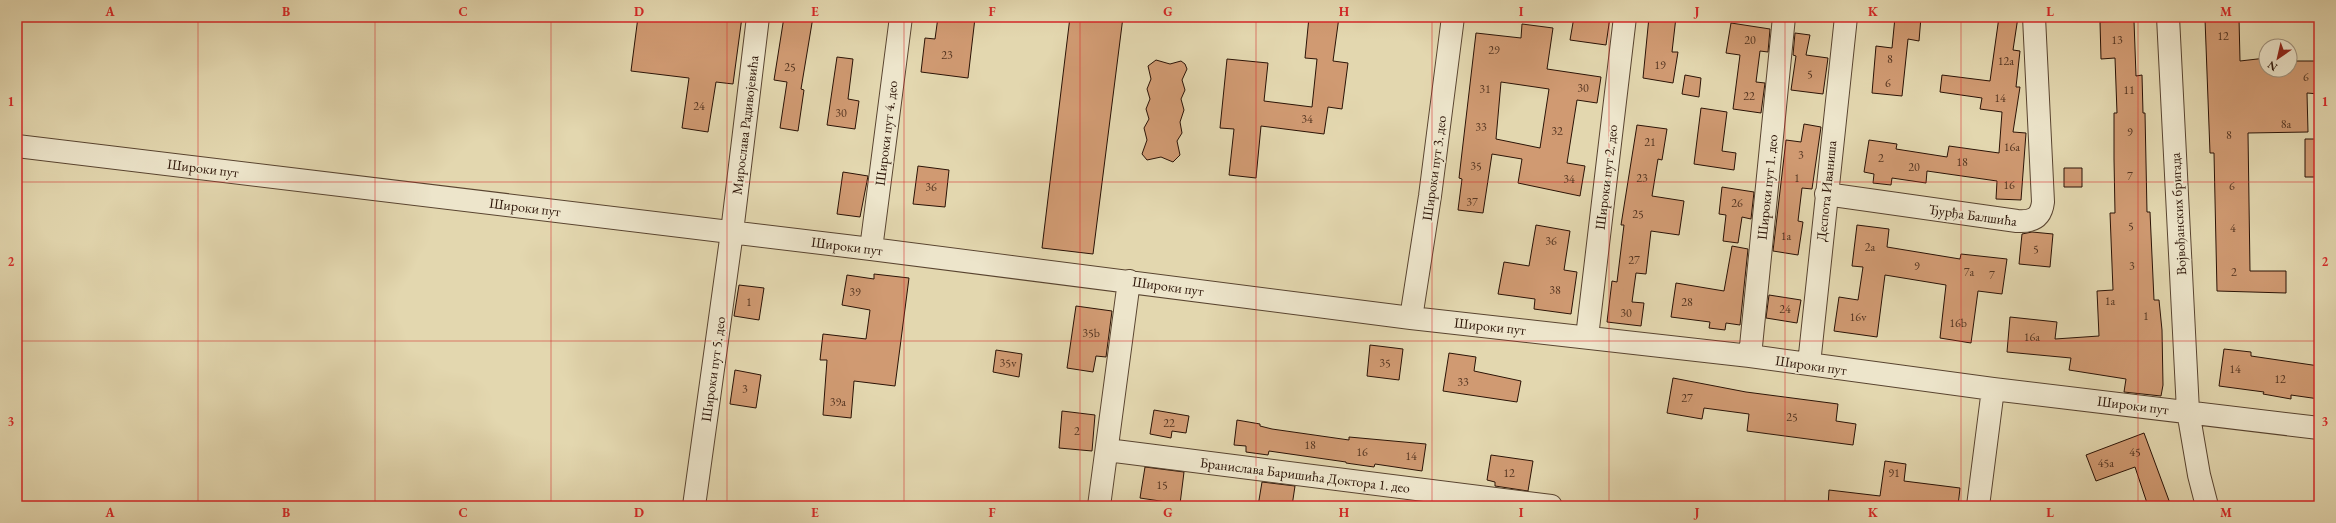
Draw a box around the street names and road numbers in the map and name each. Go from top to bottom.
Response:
street label: Мирослава Радивојевића [728,54,763,196]
street label: Широки пут 4. део [871,79,901,187]
street label: Широки пут 3. део [1418,114,1450,222]
street label: Широки пут 2. део [1591,123,1621,231]
street label: Широки пут 1. део [1753,133,1781,241]
street label: Деспота Иваниша [1812,139,1840,242]
street label: Војвођанских бригада [2166,152,2190,276]
street label: Широки пут [166,155,240,181]
street label: Широки пут [488,194,562,220]
street label: Ђурђа Балшића [1928,200,2019,230]
street label: Широки пут [810,233,884,259]
street label: Широки пут [1131,272,1205,300]
street label: Широки пут [1453,313,1527,339]
street label: Широки пут 5. део [697,315,729,423]
street label: Широки пут [1774,351,1848,379]
street label: Широки пут [2096,392,2170,418]
street label: Бранислава Баришића Доктора 1. део [1199,453,1411,497]

